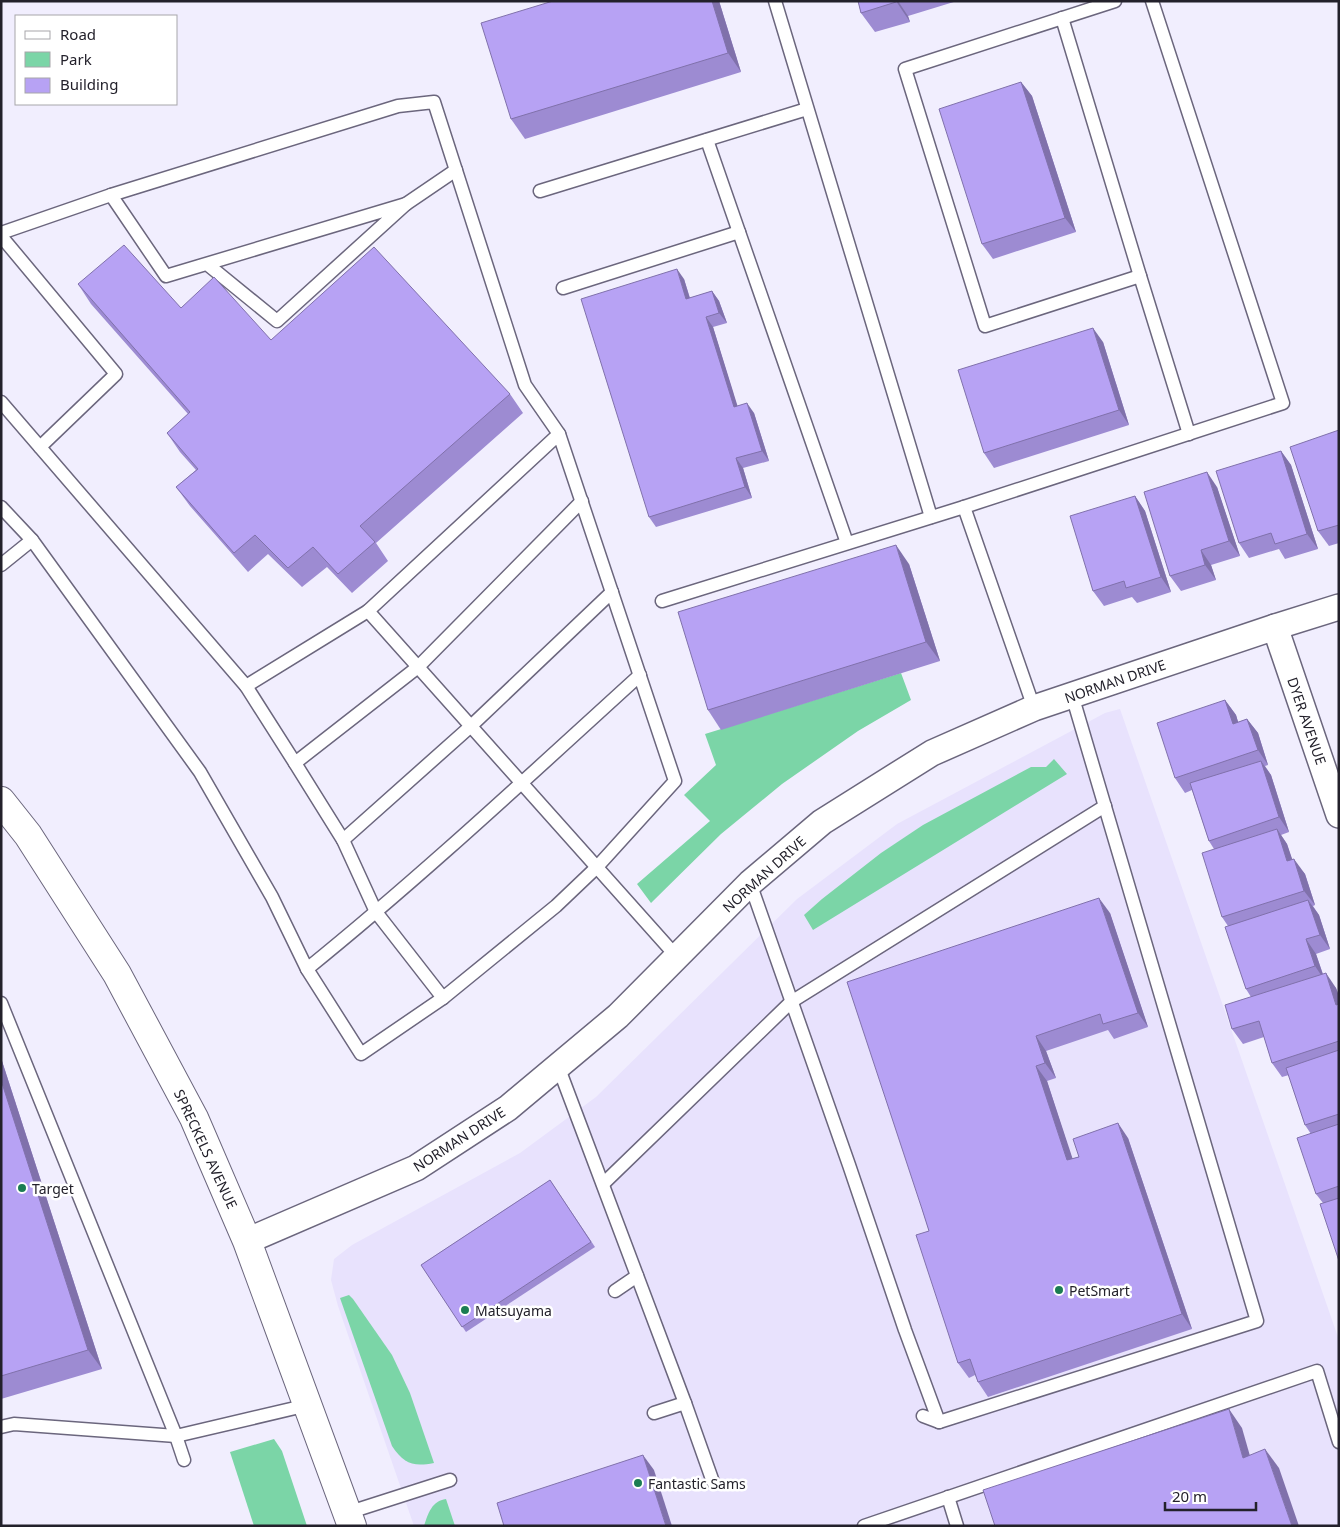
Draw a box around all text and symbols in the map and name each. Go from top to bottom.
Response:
legend [15,15,178,105]
text: Road [60,24,96,44]
text: Park [60,49,92,69]
text: Building [60,74,118,94]
street label: NORMAN DRIVE [1062,655,1168,707]
street label: DYER AVENUE [1283,675,1331,767]
street label: NORMAN DRIVE [718,831,810,917]
street label: SPRECKELS AVENUE [170,1086,242,1212]
street label: NORMAN DRIVE [409,1102,509,1176]
place label: Target [32,1179,74,1198]
marker: Target [16,1182,28,1194]
place label: PetSmart [1069,1281,1130,1300]
marker: PetSmart [1053,1284,1065,1296]
place label: Matsuyama [475,1301,552,1320]
marker: Matsuyama [459,1304,471,1316]
place label: Fantastic Sams [648,1474,746,1493]
marker: Fantastic Sams [632,1477,644,1489]
scale bar [1165,1480,1256,1512]
text: 20 m [1172,1486,1207,1506]

